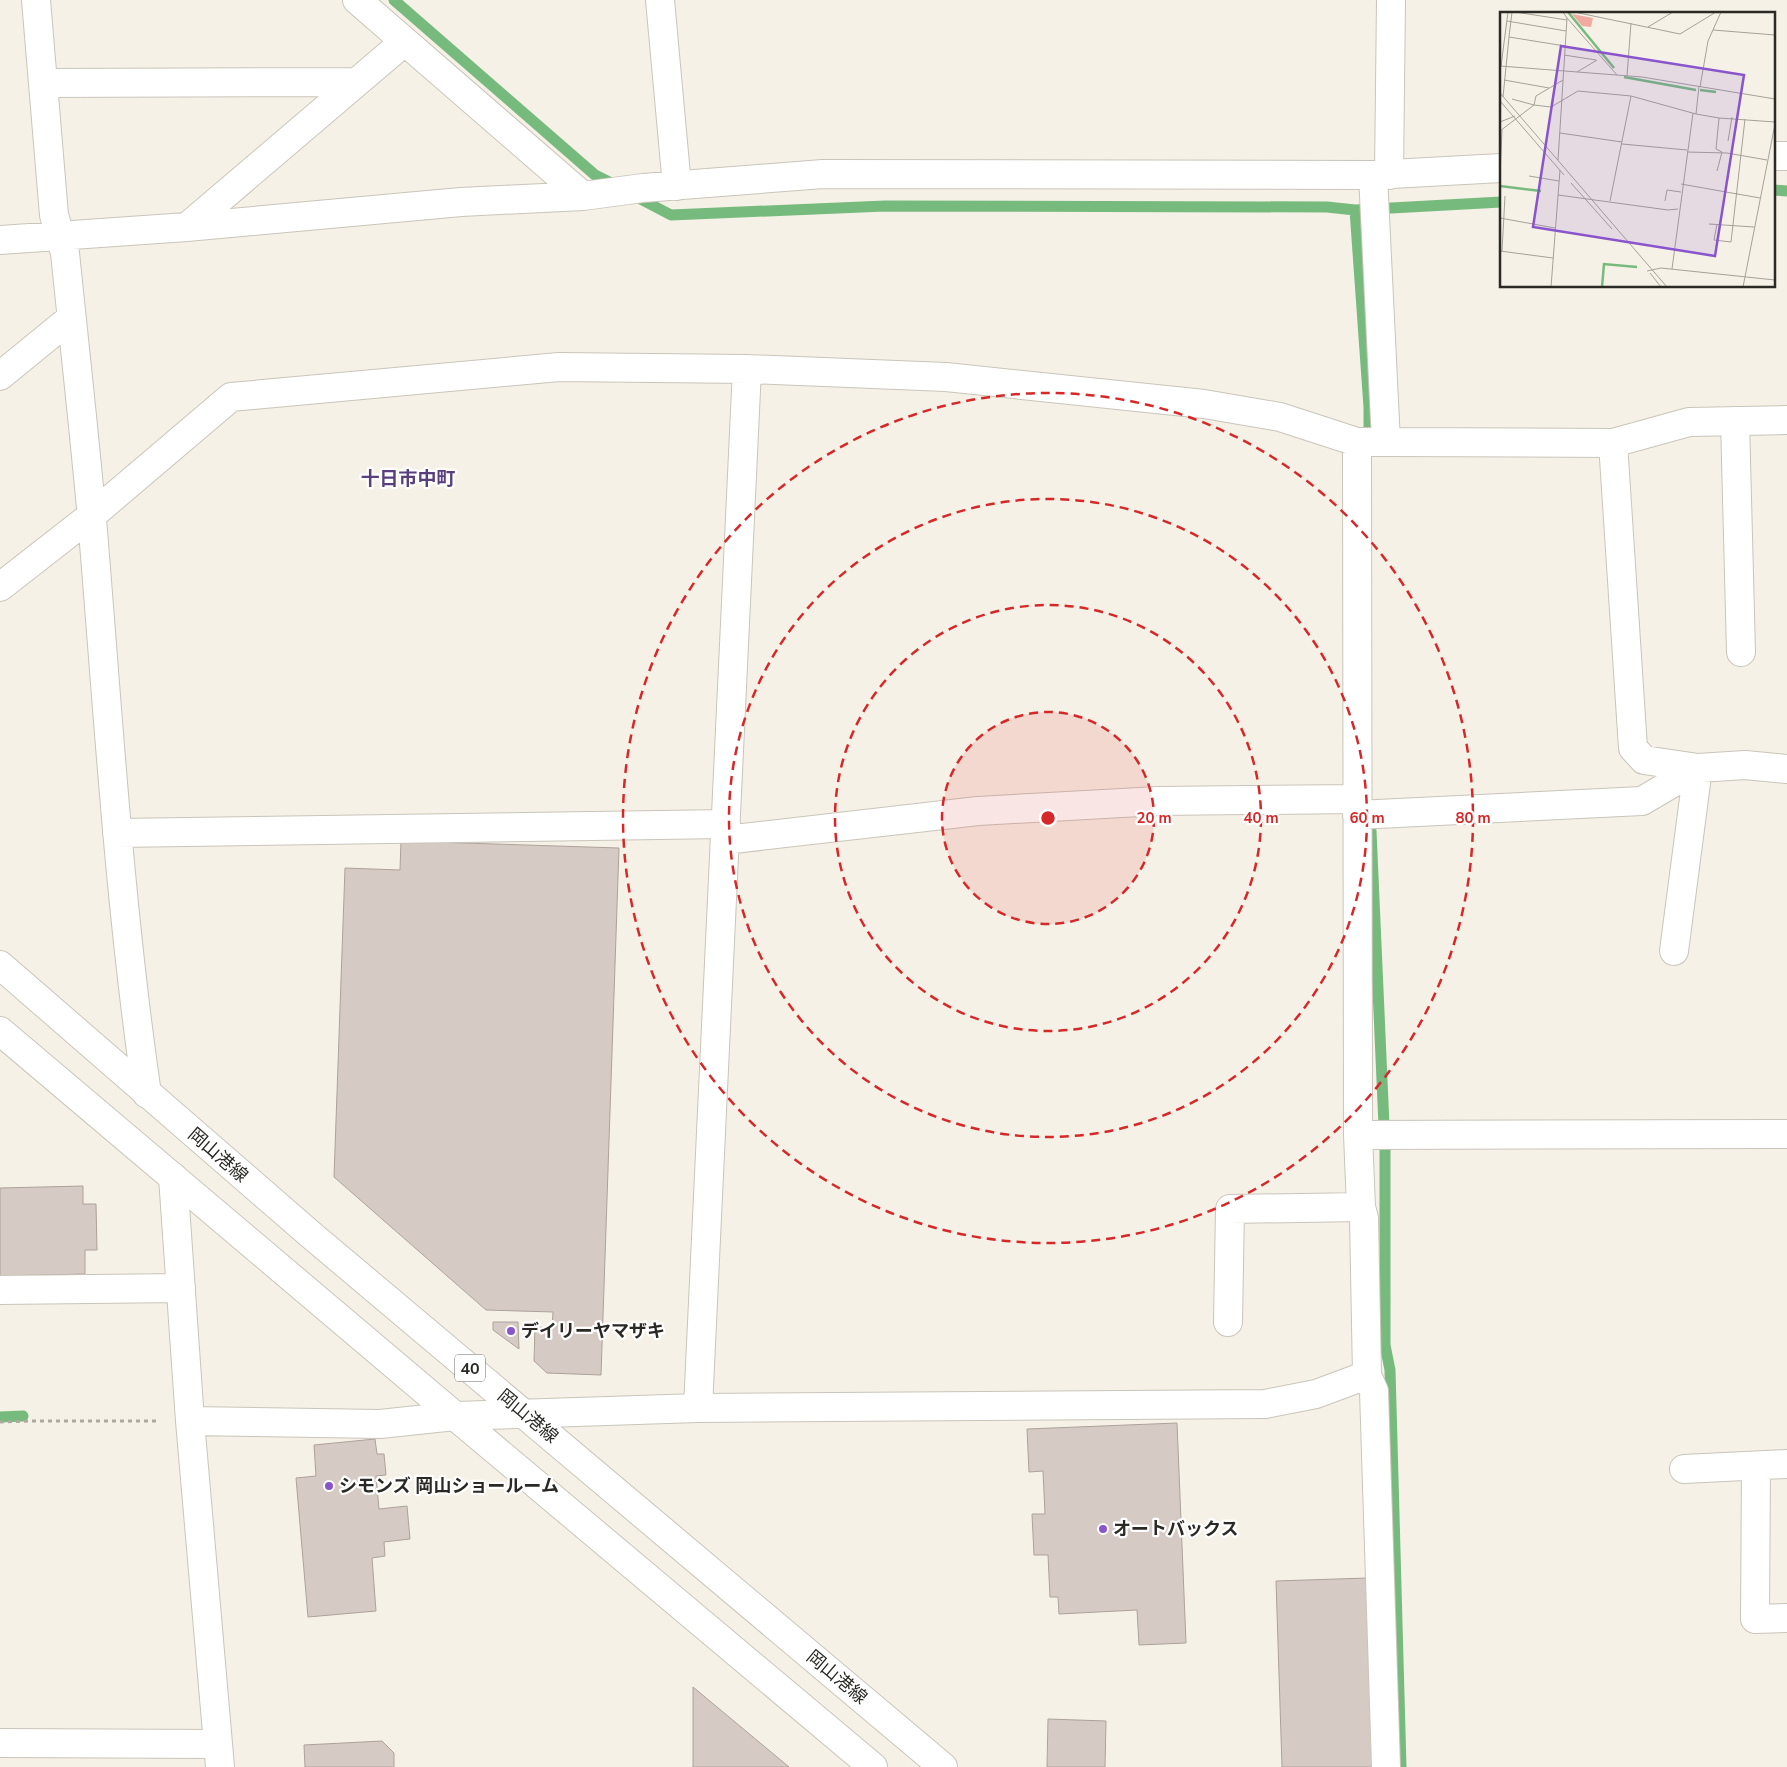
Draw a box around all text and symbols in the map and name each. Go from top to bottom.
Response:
inset map [1500,12,1774,288]
district label: 十日市中町 [360,466,456,492]
text: 20 m [1136,808,1172,828]
text: 40 m [1243,808,1279,828]
text: 60 m [1349,808,1385,828]
text: 80 m [1455,808,1491,828]
centre of rings [1039,809,1057,827]
street label: 岡山港線 [183,1122,253,1188]
place label: デイリーヤマザキ [521,1319,665,1343]
marker: デイリーヤマザキ [505,1325,517,1337]
road number: 40 [455,1355,485,1382]
street label: 岡山港線 [493,1384,563,1448]
place label: シモンズ 岡山ショールーム [339,1474,559,1498]
marker: シモンズ 岡山ショールーム [323,1480,335,1492]
place label: オートバックス [1113,1517,1238,1541]
marker: オートバックス [1097,1523,1109,1535]
street label: 岡山港線 [802,1645,872,1709]

